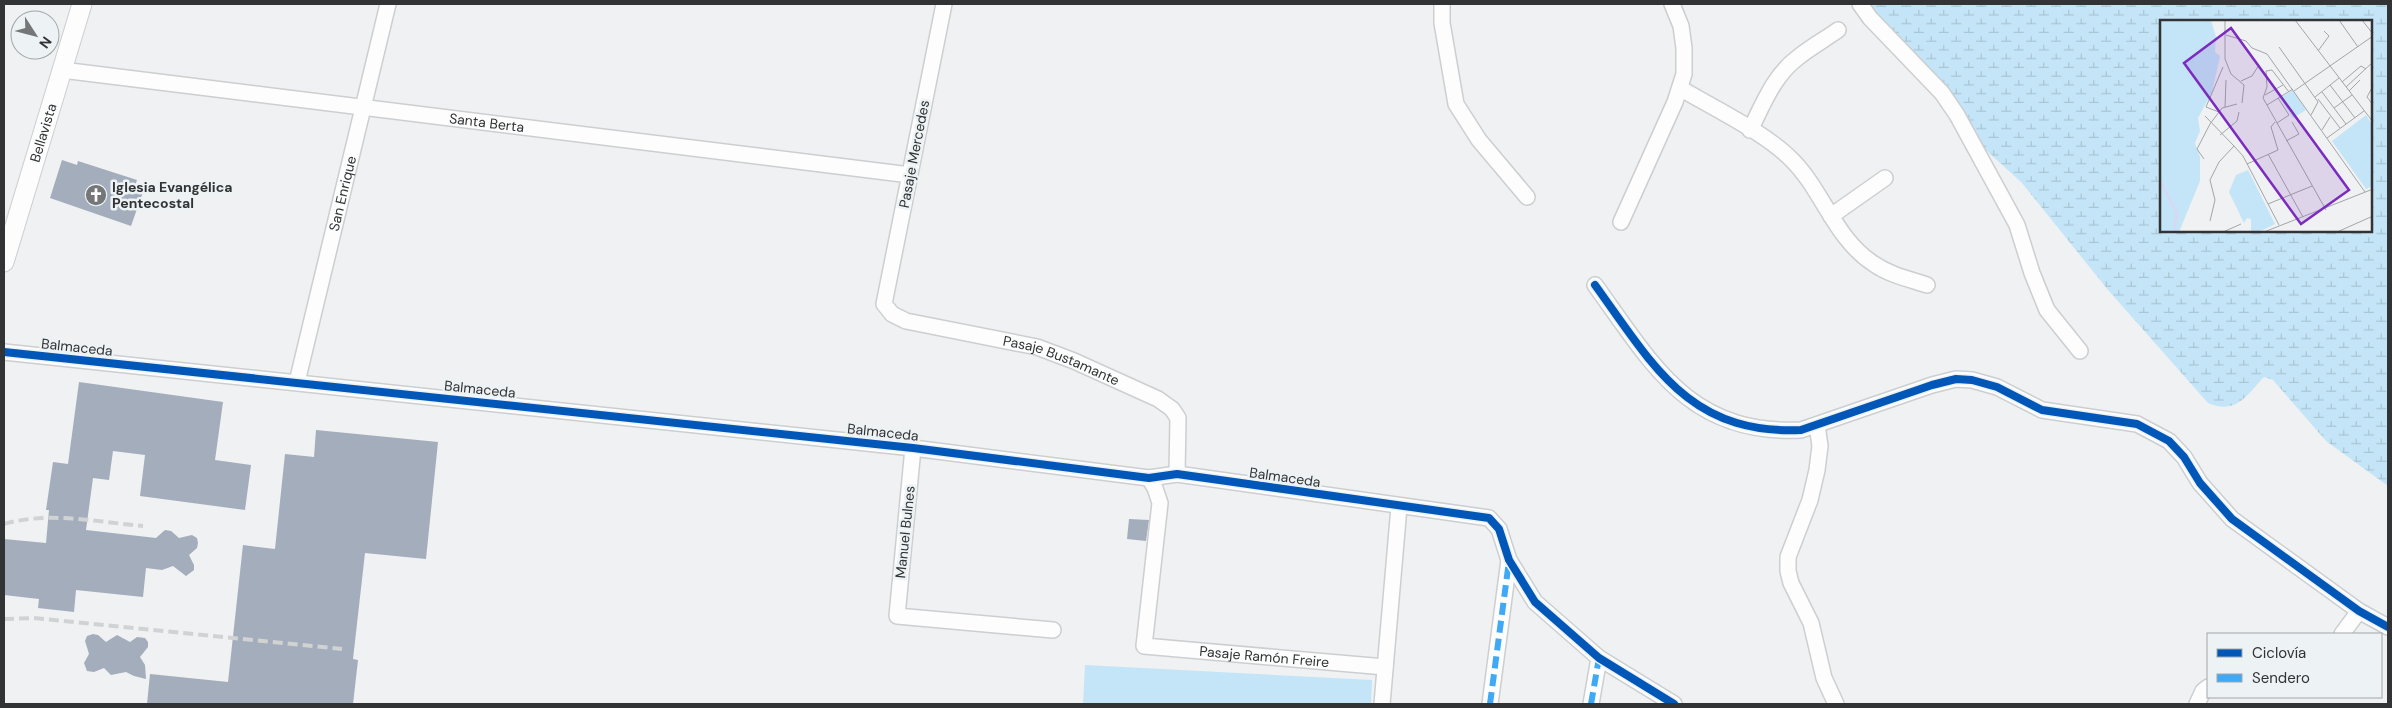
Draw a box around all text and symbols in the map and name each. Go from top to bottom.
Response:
north arrow [10,10,60,60]
inset map [2160,20,2372,232]
text: N [35,33,56,52]
street label: Pasaje Mercedes [895,99,933,209]
street label: Bellavista [26,101,60,164]
street label: Santa Berta [448,109,525,136]
street label: San Enrique [325,154,360,233]
place label: Iglesia Evangélica Pentecostal [112,178,232,212]
church icon: Iglesia Evangélica Pentecostal [84,183,108,207]
street label: Pasaje Bustamante [1001,331,1122,389]
street label: Balmaceda [40,334,114,360]
street label: Balmaceda [443,376,517,402]
street label: Balmaceda [846,419,920,445]
street label: Balmaceda [1248,463,1322,491]
street label: Manuel Bulnes [891,485,919,579]
legend [2207,633,2382,698]
street label: Pasaje Ramón Freire [1199,642,1330,671]
text: Ciclovía [2252,643,2306,663]
text: Sendero [2252,668,2310,688]

